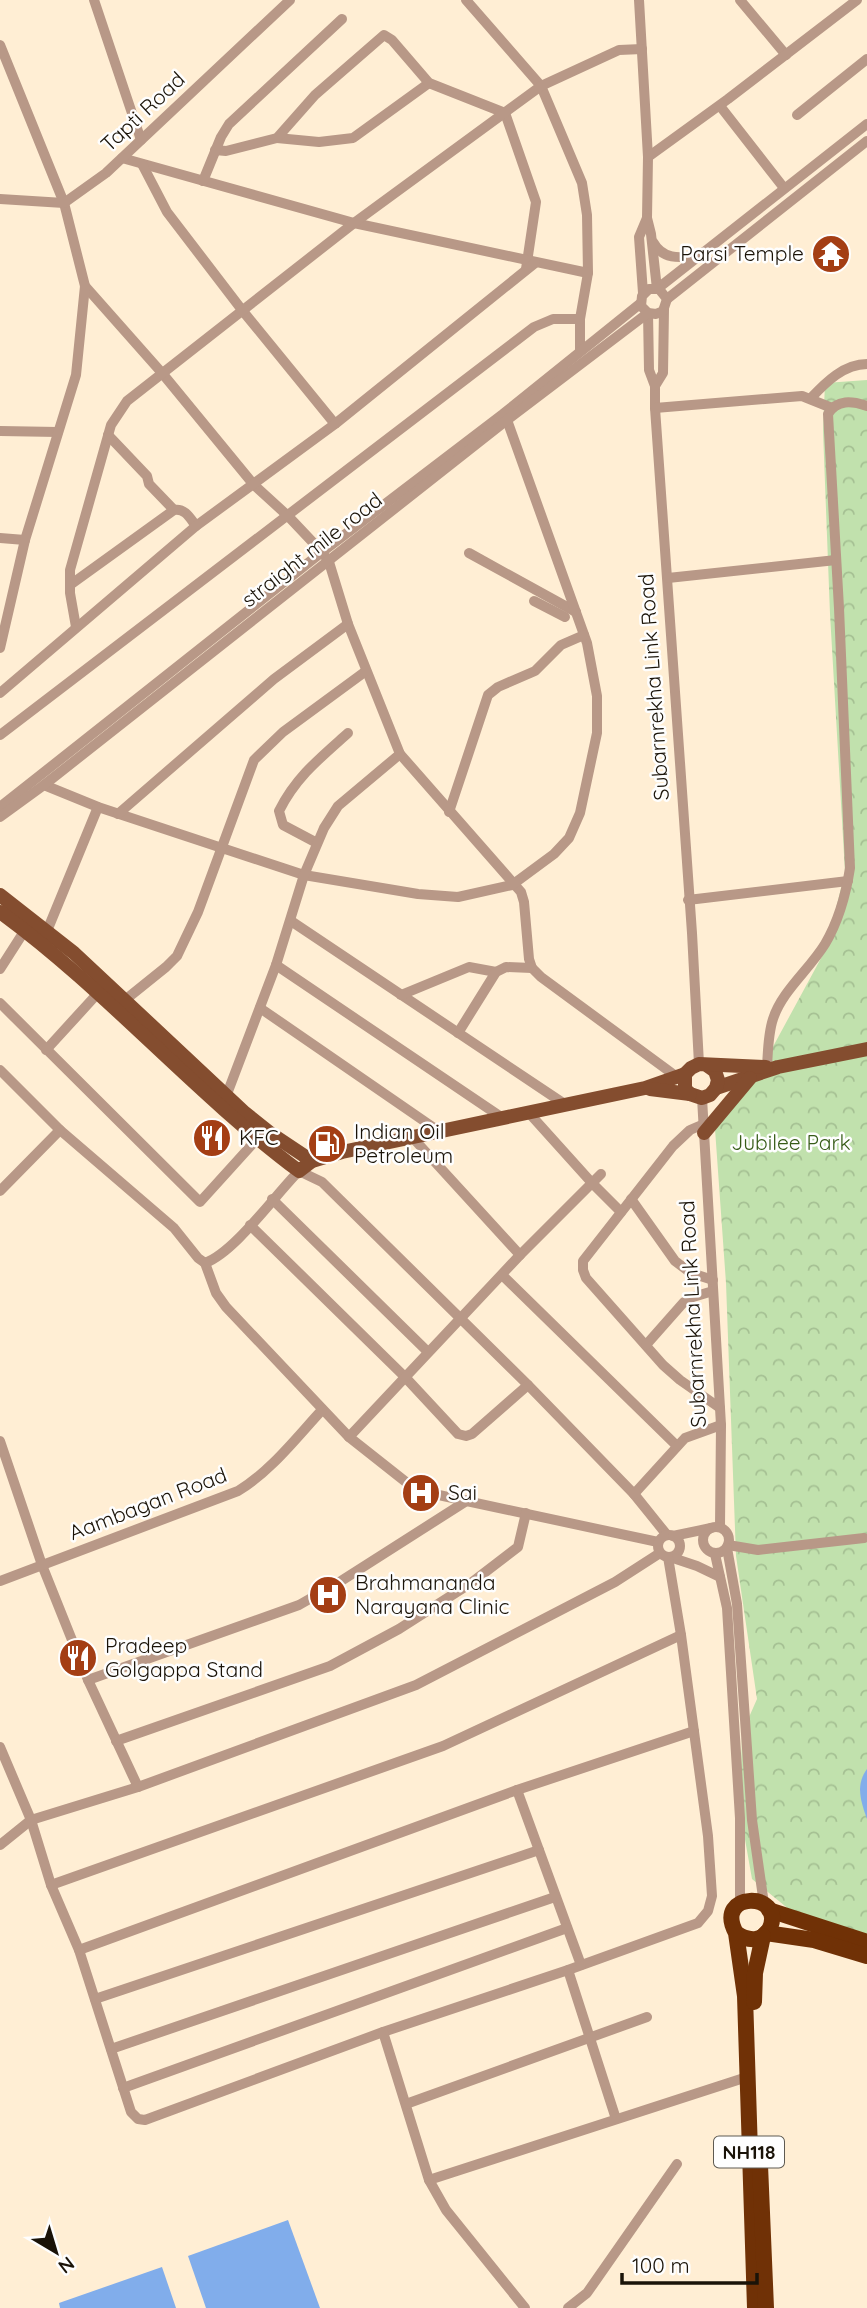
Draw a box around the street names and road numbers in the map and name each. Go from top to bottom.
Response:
street label: Tapti Road [95,66,190,157]
street label: straight mile road [236,486,387,612]
street label: Subarnrekha Link Road [632,573,674,801]
street label: Subarnrekha Link Road [673,1200,711,1428]
street label: Aambagan Road [65,1461,230,1545]
road number: NH118 [714,2136,784,2168]

